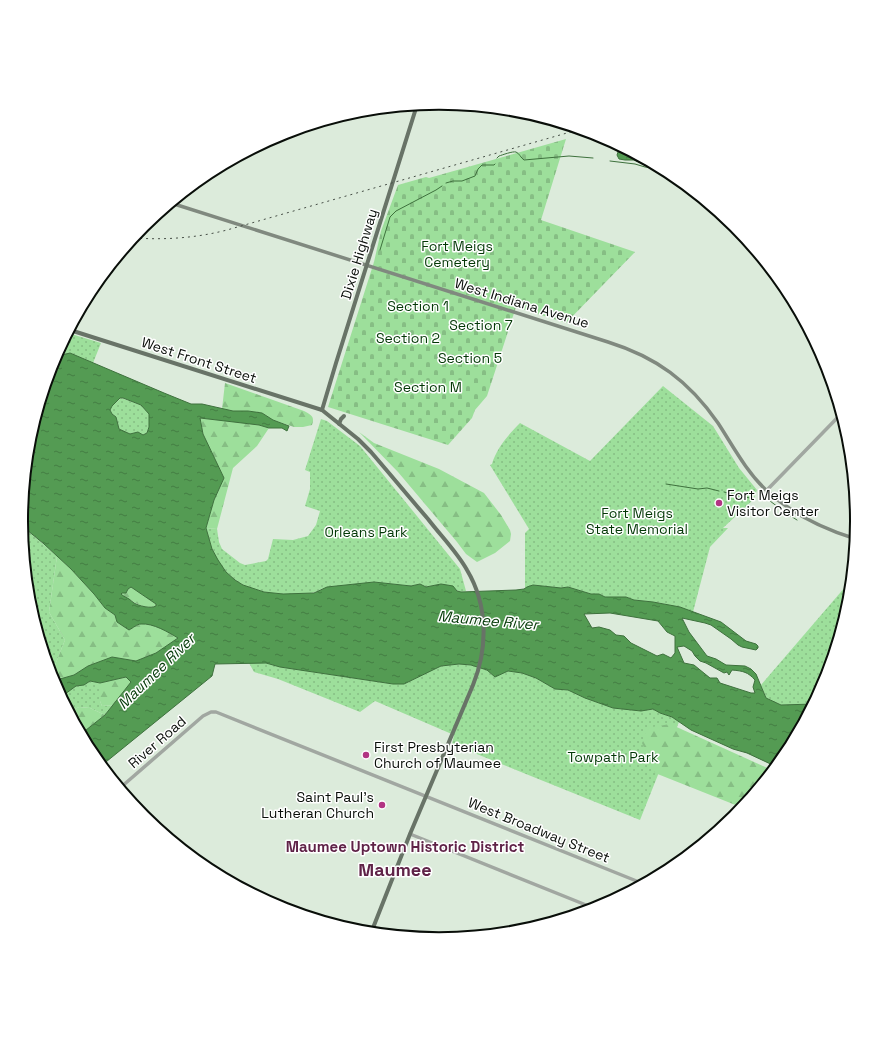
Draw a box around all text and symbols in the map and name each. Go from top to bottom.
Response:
street label: Dixie Highway [337,206,381,302]
park label: Fort Meigs Cemetery [421,237,493,271]
street label: West Indiana Avenue [453,274,591,332]
park label: Section 1 [387,297,449,315]
park label: Section 7 [449,316,513,334]
park label: Section 2 [376,329,440,347]
street label: West Front Street [139,333,259,387]
park label: Section 5 [438,349,502,367]
park label: Section M [394,378,462,396]
place label: Fort Meigs Visitor Center [727,486,819,520]
marker: Fort Meigs Visitor Center [714,498,724,508]
park label: Fort Meigs State Memorial [586,504,688,538]
park label: Orleans Park [324,523,408,541]
water label: Maumee River [437,606,540,634]
water label: Maumee River [113,628,200,713]
street label: River Road [124,712,190,772]
place label: First Presbyterian Church of Maumee [374,738,501,772]
park label: Towpath Park [568,748,659,766]
marker: First Presbyterian Church of Maumee [361,750,371,760]
place label: Saint Paul's Lutheran Church [261,788,374,822]
street label: West Broadway Street [465,793,613,867]
marker: Saint Paul's Lutheran Church [377,800,387,810]
district label: Maumee Uptown Historic District [286,837,524,856]
district label: Maumee [358,858,432,881]

